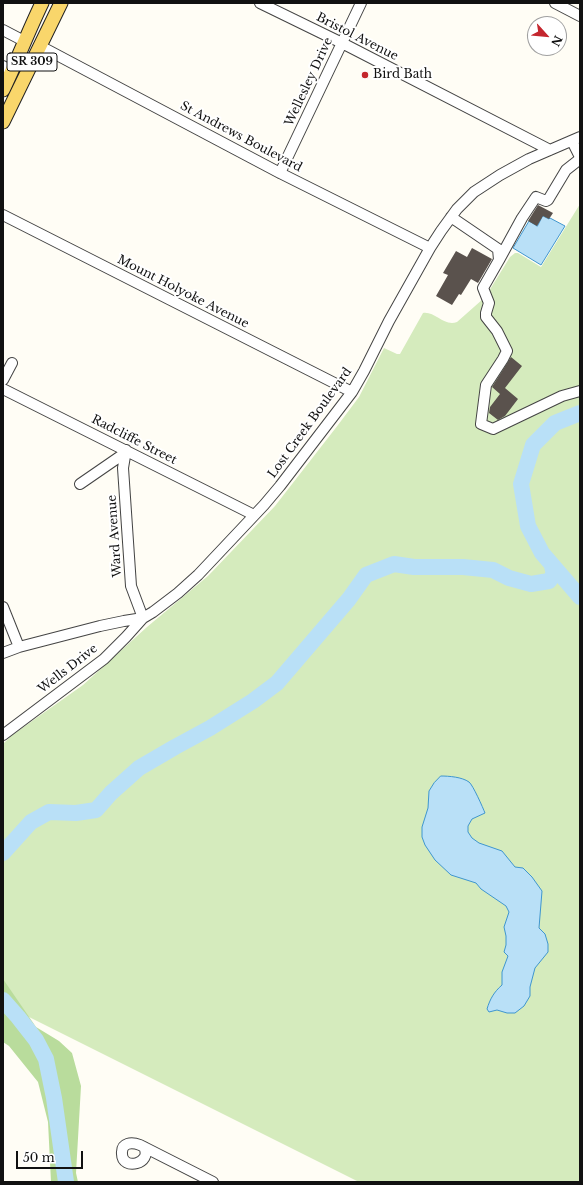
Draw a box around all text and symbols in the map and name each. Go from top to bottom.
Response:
street label: Bristol Avenue [314,10,400,64]
north arrow [527,16,567,56]
text: N [548,33,565,49]
street label: Wellesley Drive [282,35,336,129]
road number: SR 309 [7,53,57,71]
place label: Bird Bath [373,68,432,82]
marker: Bird Bath [360,70,370,80]
street label: St Andrews Boulevard [178,99,304,175]
street label: Mount Holyoke Avenue [115,253,251,331]
street label: Lost Creek Boulevard [265,365,355,481]
street label: Radcliffe Street [89,412,179,468]
street label: Ward Avenue [105,494,125,578]
street label: Wells Drive [36,641,100,697]
scale bar [18,1143,85,1169]
text: 50 m [23,1150,55,1165]

